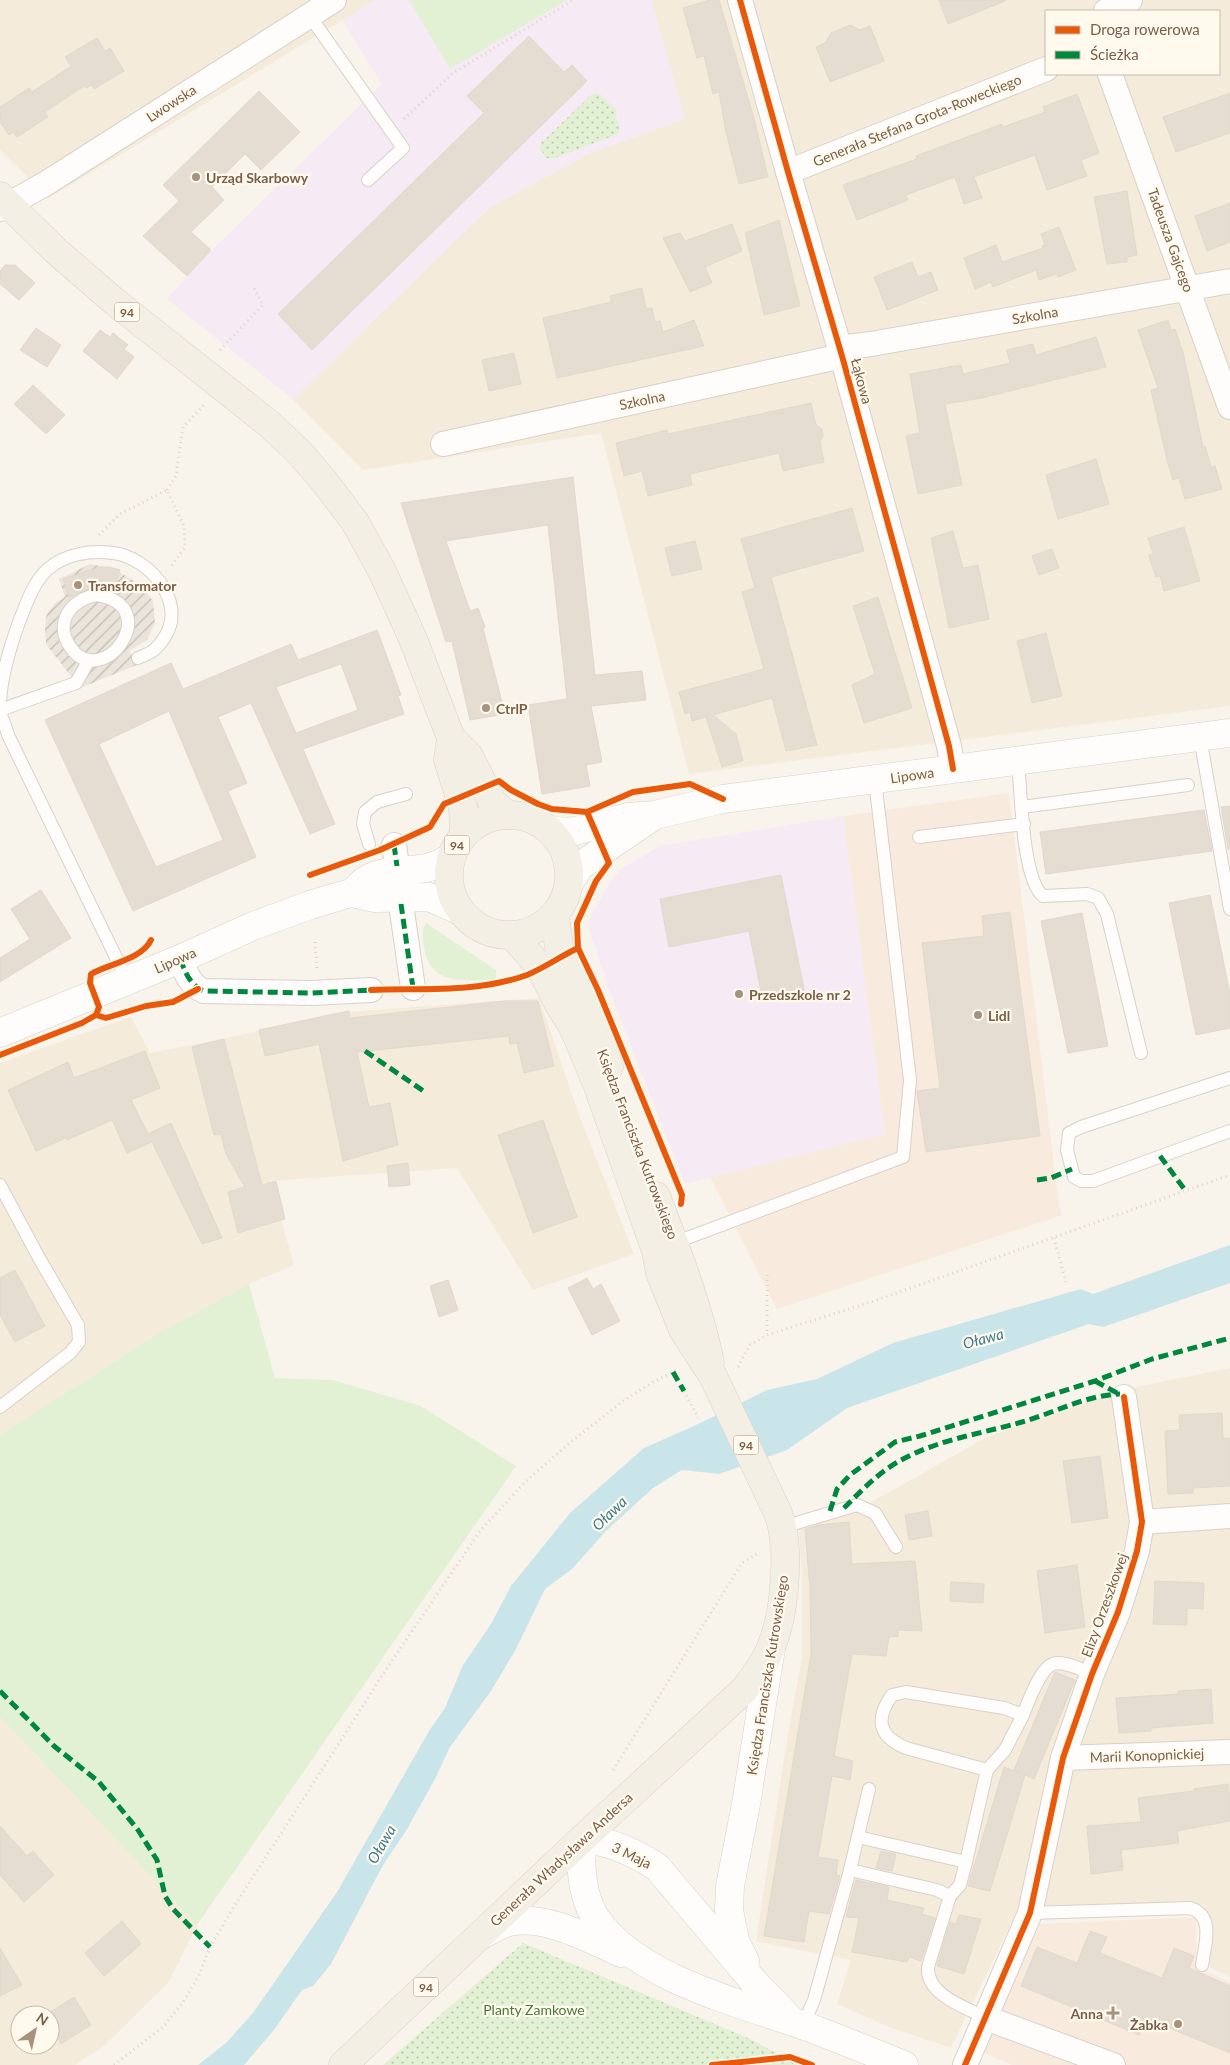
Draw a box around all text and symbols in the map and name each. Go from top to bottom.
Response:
legend [1045,10,1220,75]
text: Droga rowerowa [1090,20,1200,38]
text: Ścieżka [1090,45,1139,63]
street label: Generała Stefana Grota-Roweckiego [810,70,1024,170]
street label: Lwowska [143,81,199,125]
place label: Urząd Skarbowy [206,169,309,186]
marker: Urząd Skarbowy [190,171,202,183]
street label: Tadeusza Gajcego [1144,186,1198,294]
road number: 94 [114,302,140,322]
street label: Szkolna [1011,303,1059,327]
street label: Łąkowa [848,356,876,406]
street label: Szkolna [618,387,667,413]
place label: Transformator [88,577,177,594]
marker: Transformator [72,579,84,591]
place label: CtrlP [496,700,528,717]
marker: CtrlP [480,702,492,714]
street label: Lipowa [889,764,935,786]
road number: 94 [444,836,470,854]
street label: Lipowa [151,943,199,977]
place label: Przedszkole nr 2 [749,986,851,1003]
marker: Przedszkole nr 2 [733,988,745,1000]
place label: Lidl [988,1007,1010,1024]
marker: Lidl [972,1009,984,1021]
street label: Księdza Franciszka Kutrowskiego [594,1047,682,1242]
water label: Oława [961,1324,1006,1352]
road number: 94 [734,1436,758,1454]
water label: Oława [588,1492,630,1534]
street label: Elizy Orzeszkowej [1077,1550,1131,1660]
street label: Księdza Franciszka Kutrowskiego [743,1574,791,1776]
street label: Marii Konopnickiej [1089,1745,1205,1765]
street label: Generała Władysława Andersa [486,1788,636,1930]
water label: Oława [363,1821,399,1866]
street label: 3 Maja [609,1838,655,1872]
road number: 94 [414,1978,438,1996]
park label: Planty Zamkowe [483,2001,585,2018]
north arrow [10,2005,60,2055]
place label: Anna [1069,2005,1103,2022]
marker: Anna [1107,2007,1119,2019]
text: N [33,2009,52,2029]
place label: Żabka [1130,2016,1168,2033]
marker: Żabka [1172,2018,1184,2030]

